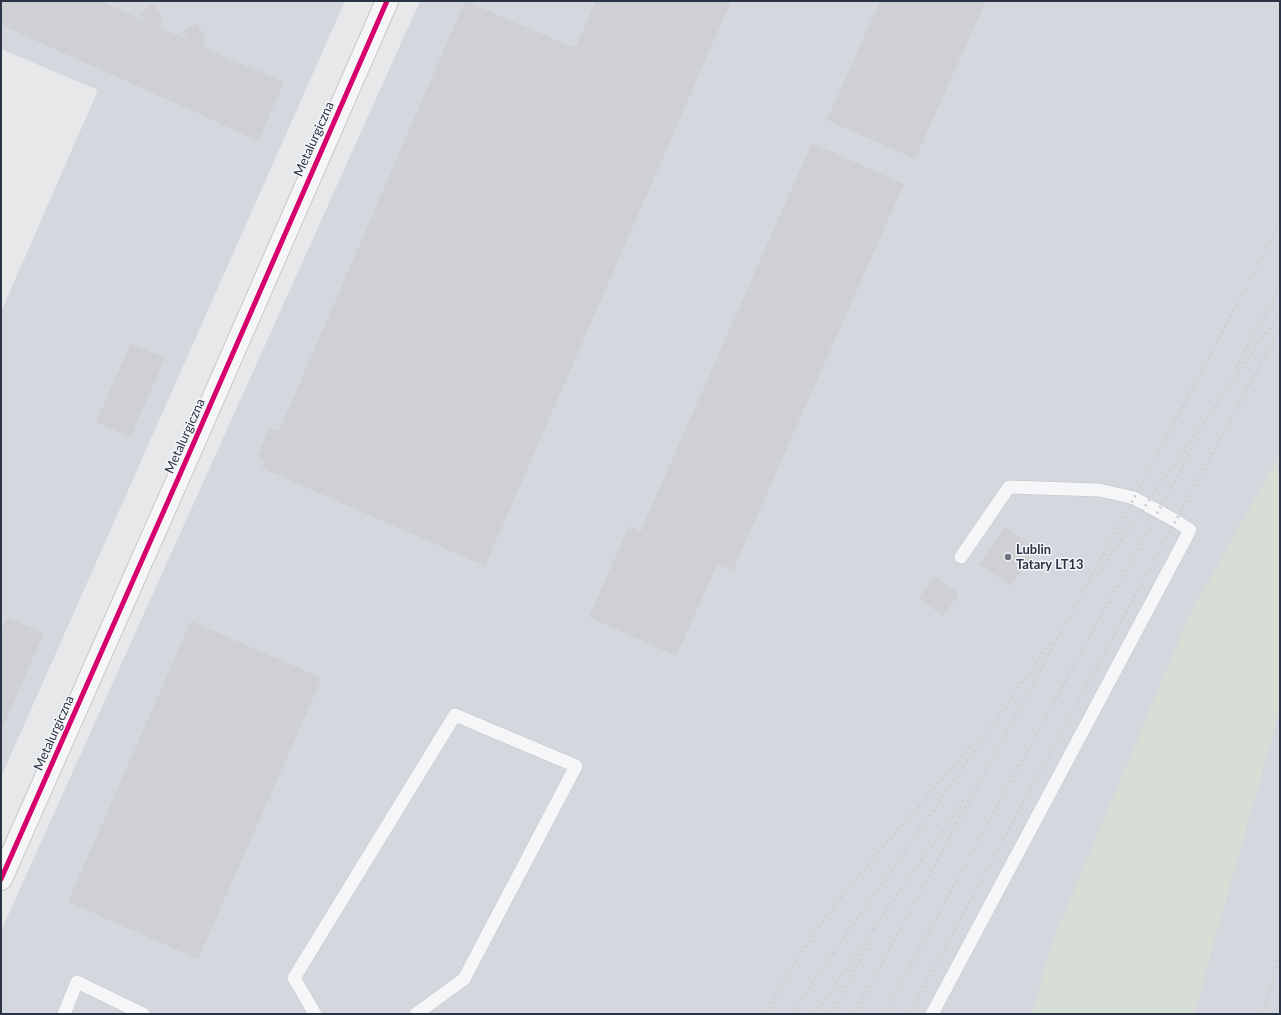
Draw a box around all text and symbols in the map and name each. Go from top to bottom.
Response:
street label: Metalurgiczna [291,99,337,179]
street label: Metalurgiczna [162,396,208,476]
place label: Lublin Tatary LT13 [1016,542,1084,573]
marker: Lublin Tatary LT13 [1003,552,1013,562]
street label: Metalurgiczna [31,693,77,773]

